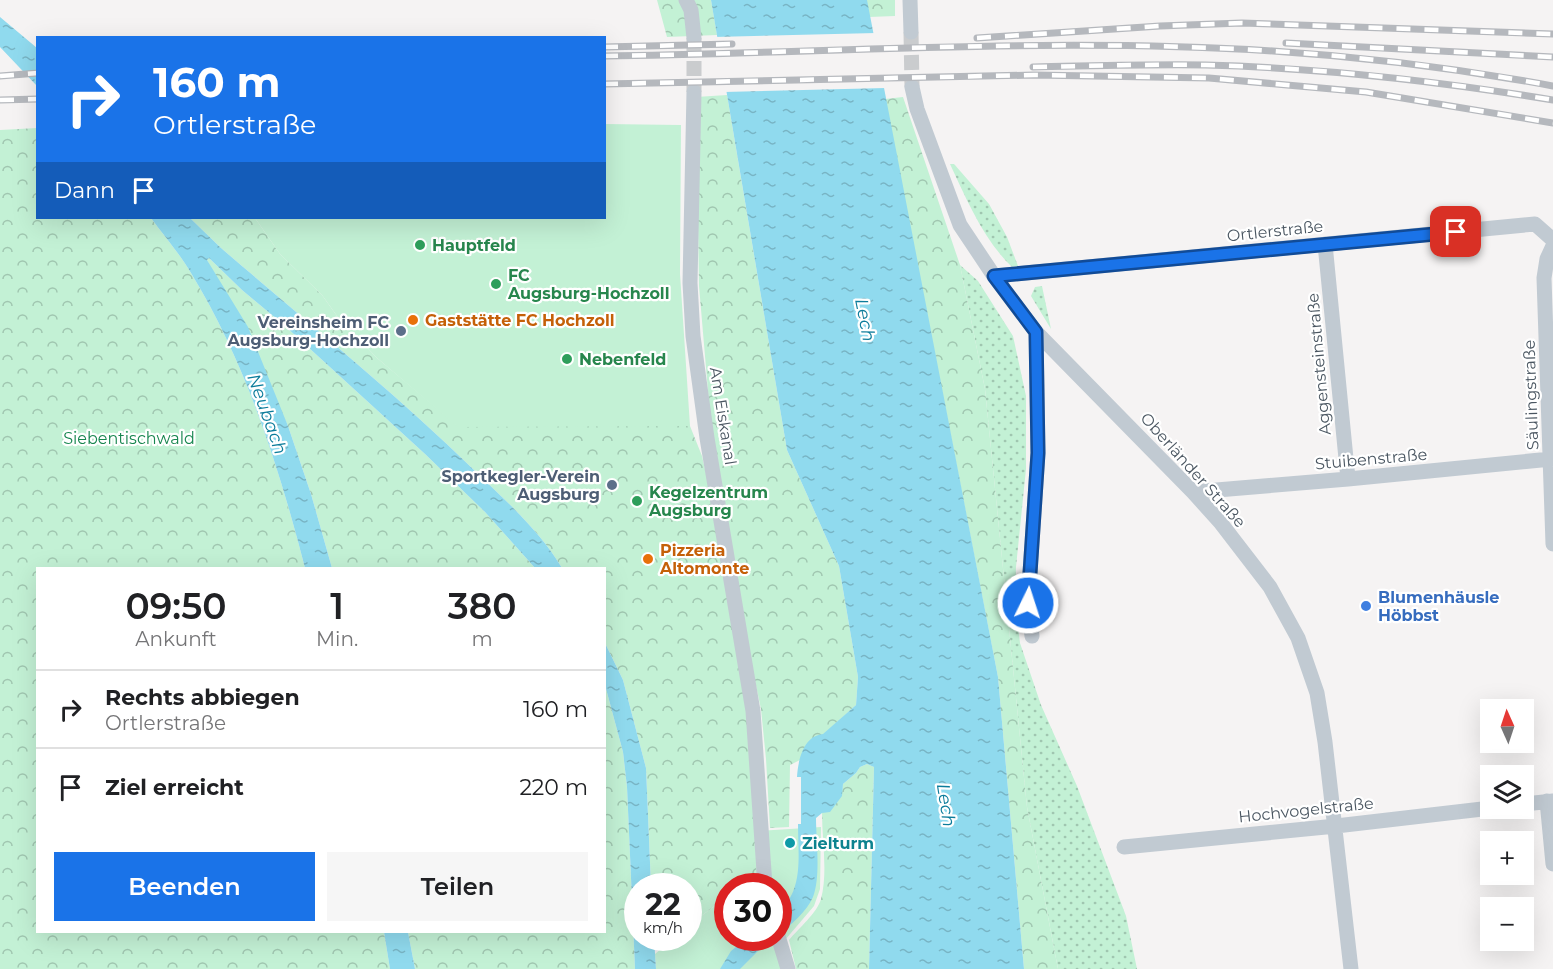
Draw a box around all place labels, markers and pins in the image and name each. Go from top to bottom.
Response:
pin [1430,206,1481,257]
place label: Hauptfeld [432,236,516,255]
marker: Hauptfeld [413,238,427,252]
place label: FC Augsburg-Hochzoll [507,266,670,303]
marker: FC Augsburg-Hochzoll [489,277,503,291]
place label: Gaststätte FC Hochzoll [425,311,615,330]
place label: Vereinsheim FC Augsburg-Hochzoll [226,313,389,350]
marker: Gaststätte FC Hochzoll [406,313,420,327]
marker: Vereinsheim FC Augsburg-Hochzoll [394,324,408,338]
place label: Nebenfeld [579,350,666,369]
marker: Nebenfeld [560,352,574,366]
place label: Sportkegler-Verein Augsburg [441,467,600,504]
marker: Sportkegler-Verein Augsburg [605,478,619,492]
place label: Kegelzentrum Augsburg [648,483,768,520]
marker: Kegelzentrum Augsburg [630,494,644,508]
place label: Pizzeria Altomonte [659,541,749,578]
marker: Pizzeria Altomonte [641,552,655,566]
place label: Blumenhäusle Höbbst [1378,588,1499,625]
marker: Blumenhäusle Höbbst [1359,599,1373,613]
place label: Zielturm [802,834,874,853]
marker: Zielturm [783,836,797,850]

